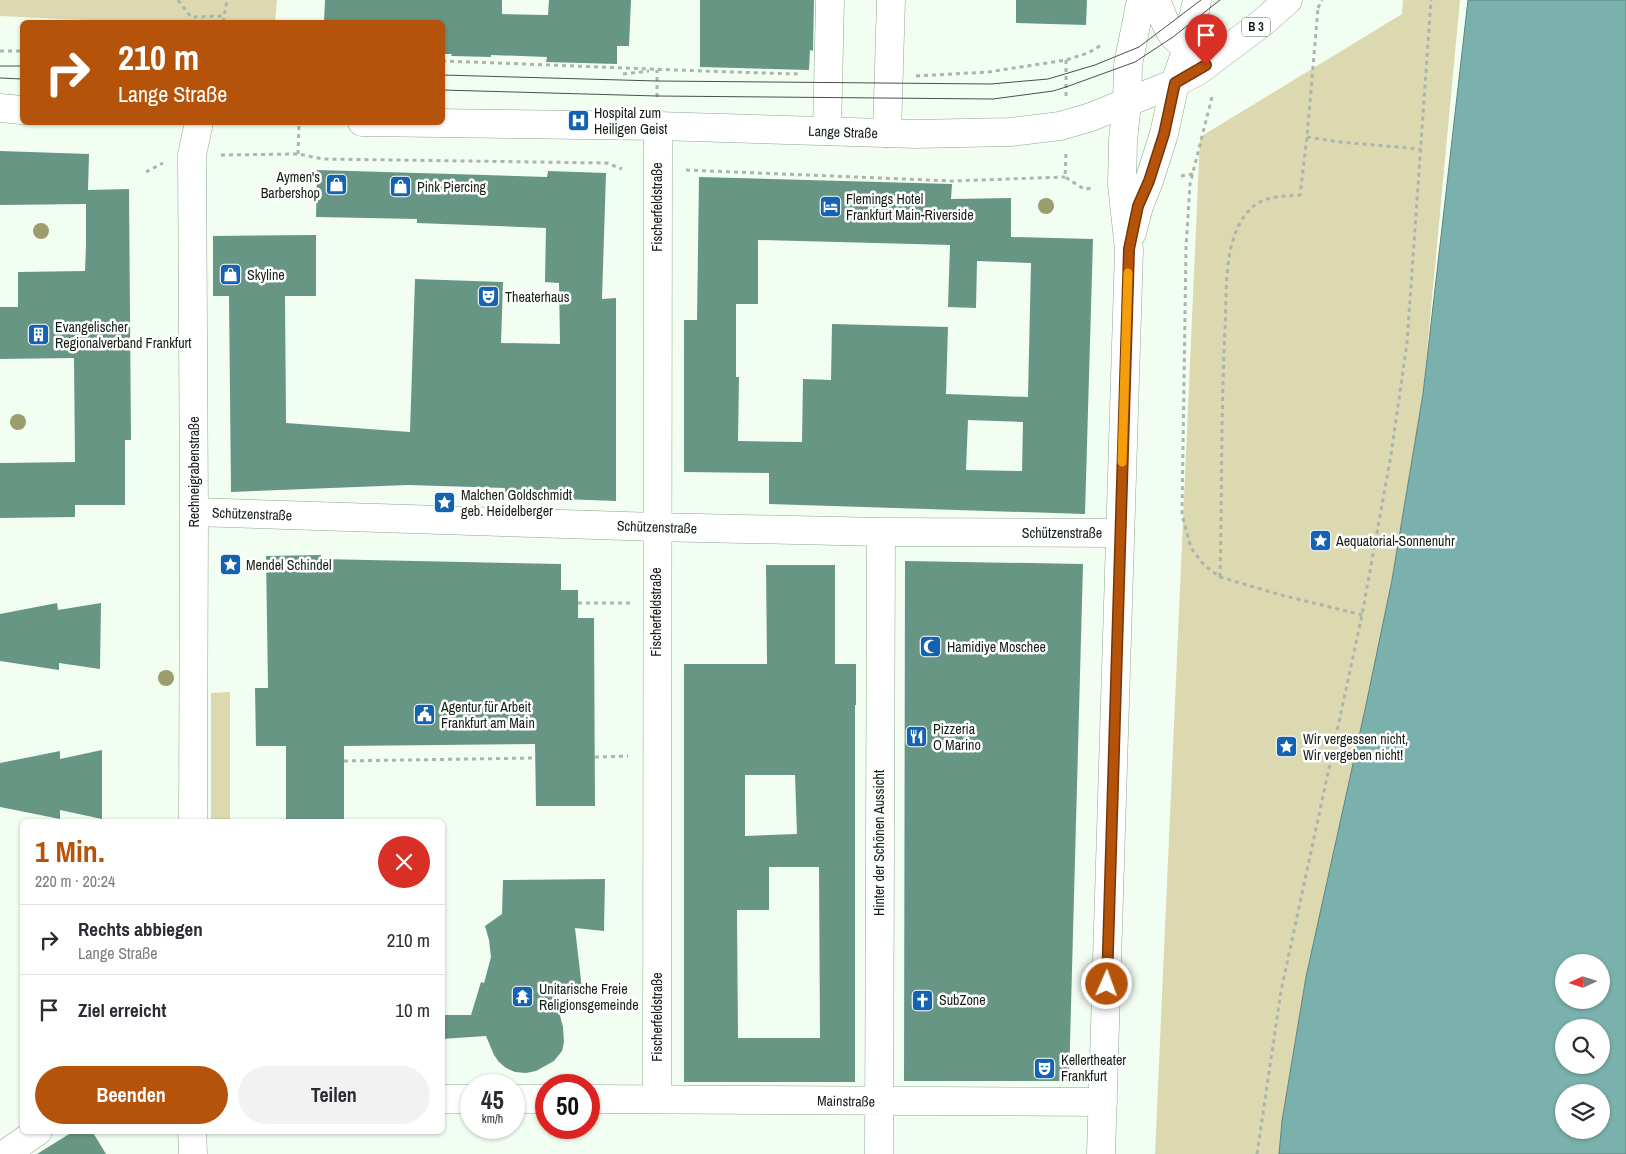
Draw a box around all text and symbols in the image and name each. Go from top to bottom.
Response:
pin [1185,14,1227,65]
road number: B 3 [1242,18,1270,36]
icon: arrive [1192,21,1220,49]
text: 210 m [118,34,199,81]
icon: right [35,40,100,105]
text: Lange Straße [118,79,227,109]
place label: Hospital zum Heiligen Geist [594,104,667,138]
hospital icon: Hospital zum Heiligen Geist [566,109,590,133]
street label: Lange Straße [808,122,878,142]
street label: Fischerfeldstraße [648,162,666,252]
place label: Aymen's Barbershop [261,168,320,202]
shop icon: Aymen's Barbershop [324,173,348,197]
shop icon: Pink Piercing [389,175,413,199]
place label: Pink Piercing [417,178,487,196]
place label: Flemings Hotel Frankfurt Main-Riverside [846,190,974,224]
hotel icon: Flemings Hotel Frankfurt Main-Riverside [818,195,842,219]
shop icon: Skyline [219,263,243,287]
place label: Skyline [247,266,285,284]
theatre icon: Theaterhaus [477,285,501,309]
place label: Theaterhaus [505,288,570,306]
place label: Evangelischer Regionalverband Frankfurt [55,318,192,352]
building icon: Evangelischer Regionalverband Frankfurt [27,323,51,347]
street label: Rechneigrabenstraße [185,416,203,528]
place label: Malchen Goldschmidt geb. Heidelberger [461,486,572,520]
place icon: Malchen Goldschmidt geb. Heidelberger [433,491,457,515]
street label: Schützenstraße [212,504,292,524]
street label: Schützenstraße [617,517,697,537]
street label: Schützenstraße [1022,524,1102,542]
place icon: Aequatorial-Sonnenuhr [1308,529,1332,553]
place label: Aequatorial-Sonnenuhr [1335,532,1455,550]
place icon: Mendel Schindel [218,553,242,577]
place label: Mendel Schindel [246,556,332,574]
street label: Fischerfeldstraße [647,567,665,657]
mosque icon: Hamidiye Moschee [919,635,943,659]
place label: Hamidiye Moschee [947,638,1046,656]
place label: Agentur für Arbeit Frankfurt am Main [440,698,535,732]
public building icon: Agentur für Arbeit Frankfurt am Main [413,703,437,727]
place label: Pizzeria O Marino [933,720,981,754]
restaurant icon: Pizzeria O Marino [905,725,929,749]
place label: Wir vergessen nicht, Wir vergeben nicht! [1303,730,1408,764]
place icon: Wir vergessen nicht, Wir vergeben nicht! [1275,735,1299,759]
street label: Hinter der Schönen Aussicht [870,770,888,916]
text: 1 Min. [35,831,105,871]
button: close [378,836,430,888]
text: 220 m · 20:24 [35,870,115,892]
text: Rechts abbiegen [78,916,203,942]
icon: right [35,926,63,954]
text: 210 m [387,927,430,953]
text: Lange Straße [78,942,158,964]
north arrow [1555,954,1610,1009]
map controls [1555,954,1610,1139]
position arrow [1080,957,1132,1009]
street label: Fischerfeldstraße [648,972,666,1062]
place label: Unitarische Freie Religionsgemeinde [539,980,639,1014]
temple icon: Unitarische Freie Religionsgemeinde [511,985,535,1009]
church icon: SubZone [911,988,935,1012]
place label: SubZone [939,991,986,1009]
icon: arrive [35,996,63,1024]
text: Ziel erreicht [78,997,166,1023]
text: 10 m [395,997,430,1023]
button: search [1555,1019,1610,1074]
place label: Kellertheater Frankfurt [1061,1051,1126,1085]
theatre icon: Kellertheater Frankfurt [1033,1056,1057,1080]
button: Beenden [35,1066,228,1124]
button: Teilen [238,1066,430,1124]
speed limit sign: 50 [535,1074,600,1139]
text: 45 [481,1083,504,1117]
button: layers [1555,1084,1610,1139]
street label: Mainstraße [817,1091,875,1111]
text: km/h [482,1111,503,1127]

